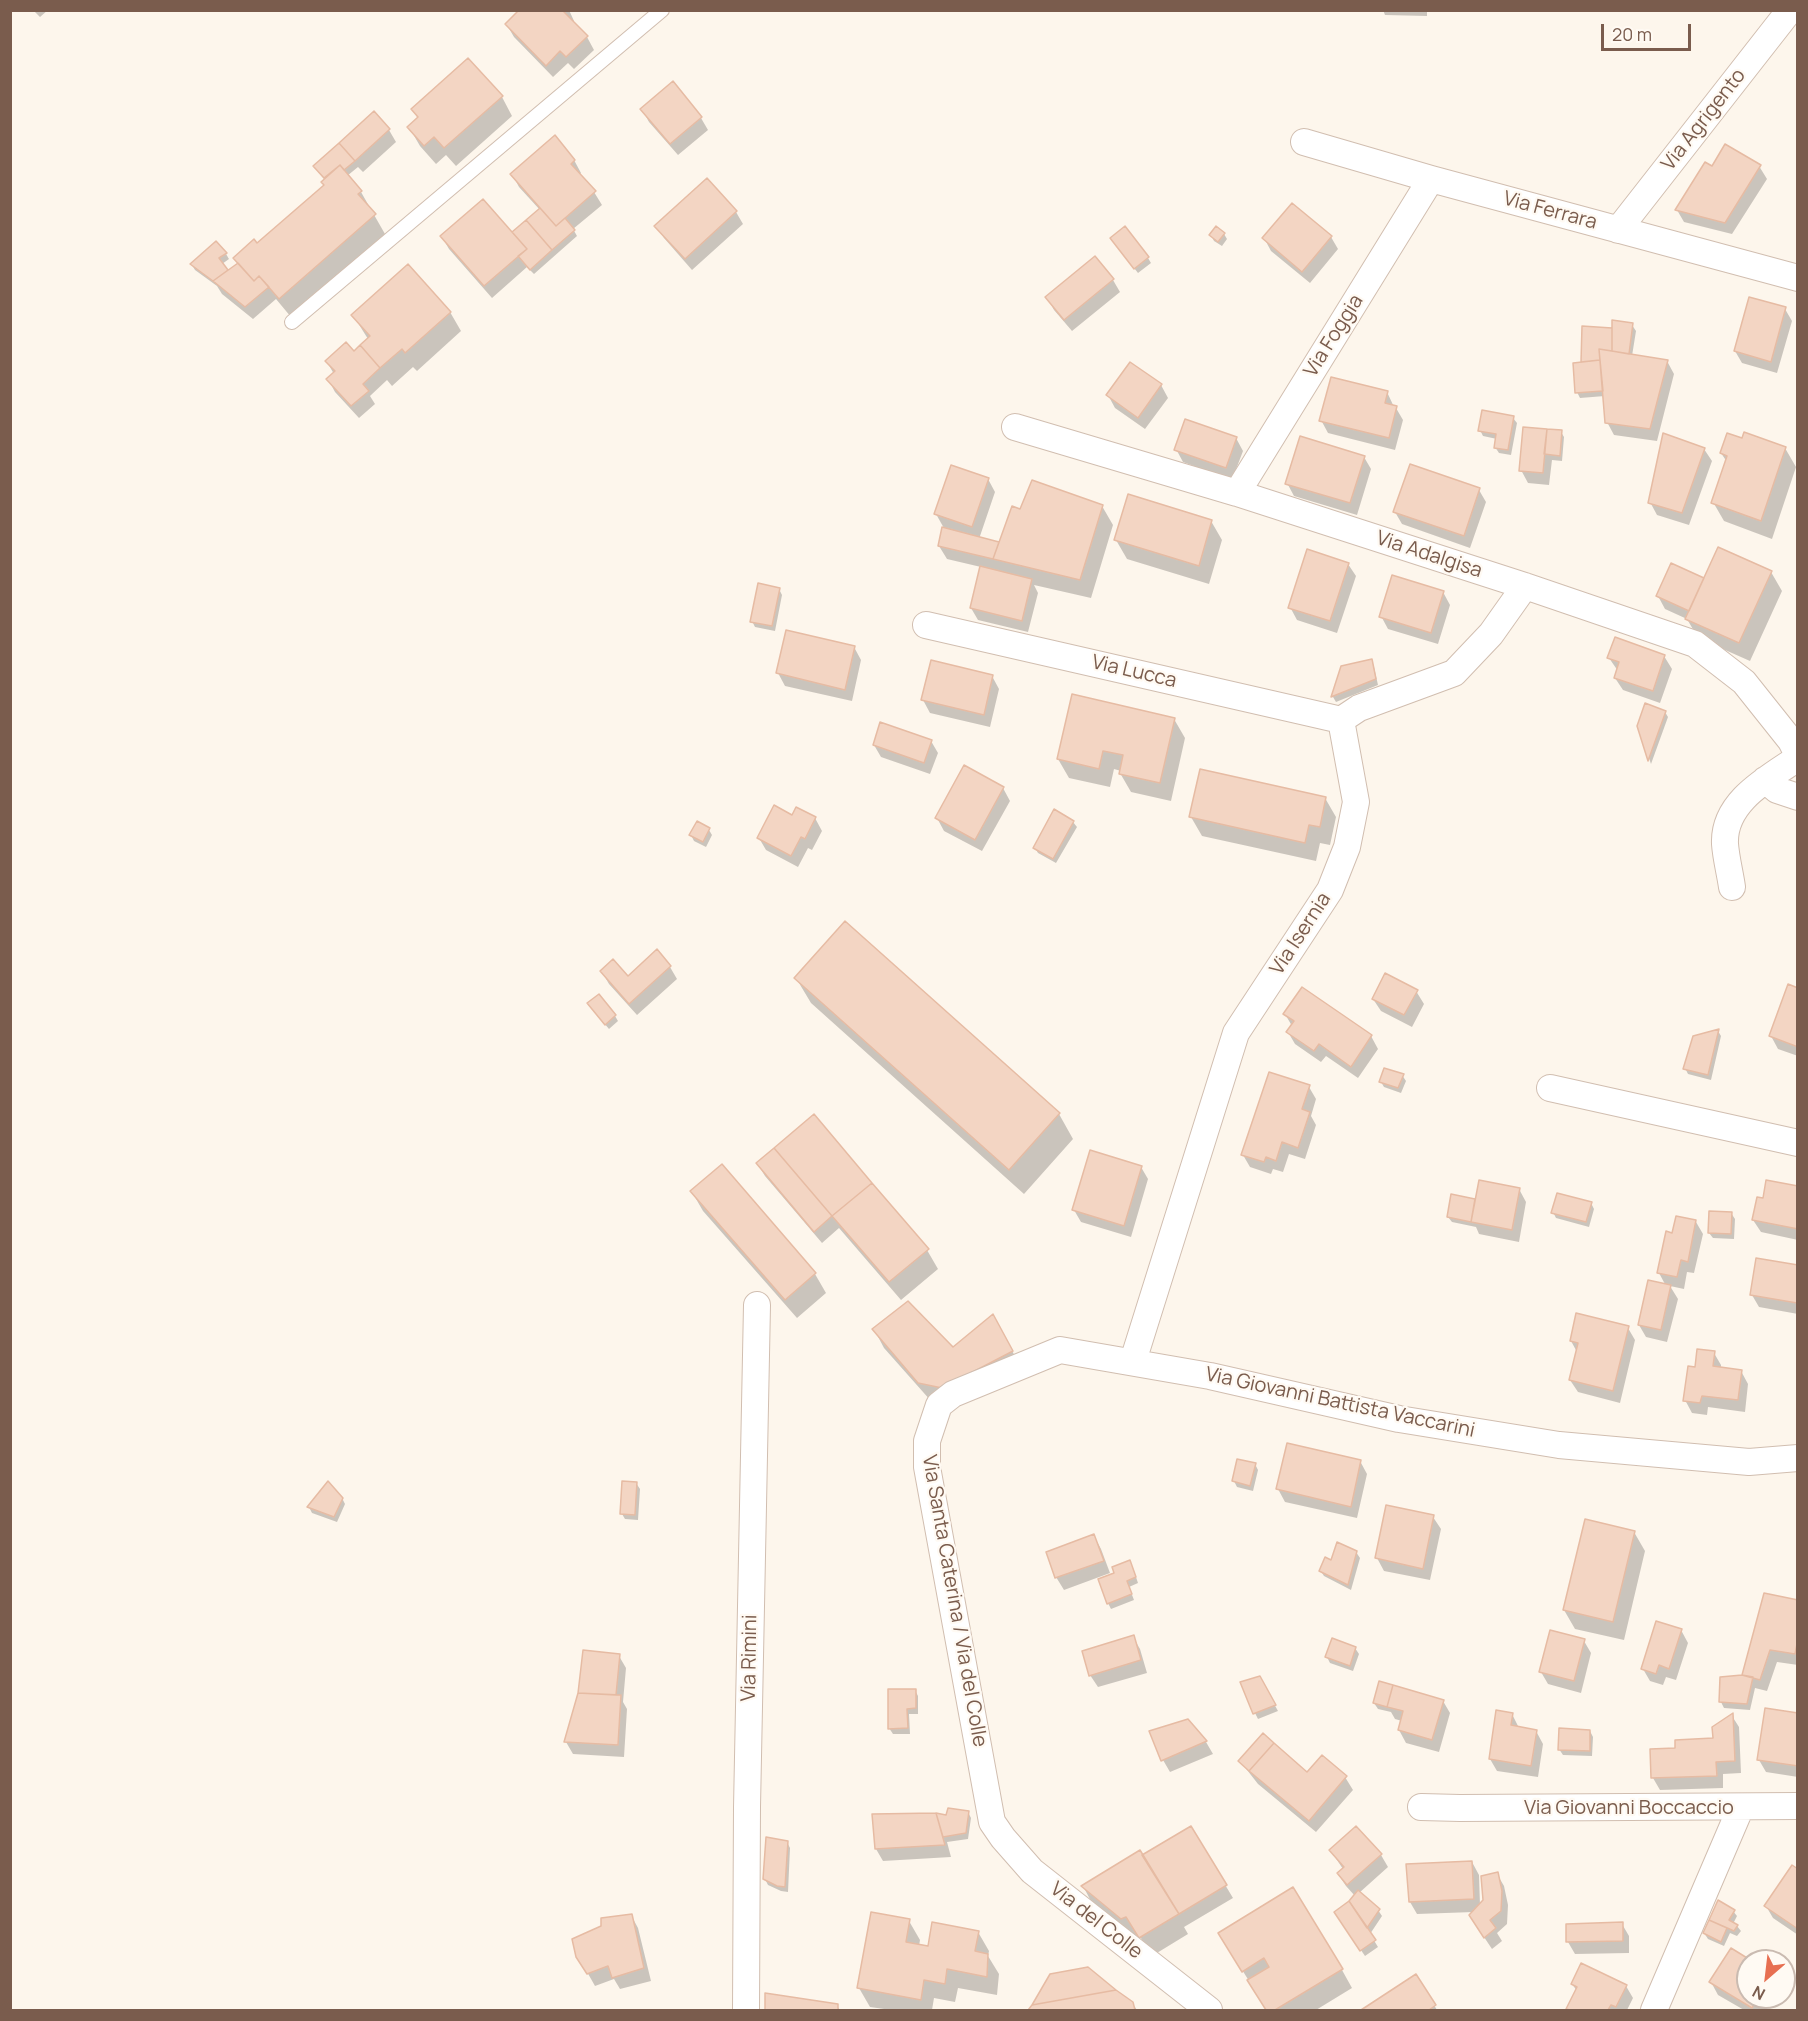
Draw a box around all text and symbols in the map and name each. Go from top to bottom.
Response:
scale bar [1604,12,1694,50]
text: 20 m [1612,22,1652,46]
street label: Via Agrigento [1657,64,1751,176]
street label: Via Ferrara [1501,187,1599,235]
street label: Via Foggia [1299,290,1369,382]
street label: Via Adalgisa [1373,527,1485,583]
street label: Via Lucca [1089,651,1179,693]
street label: Via Isernia [1266,888,1336,980]
street label: Via Giovanni Battista Vaccarini [1203,1363,1477,1443]
street label: Via Santa Caterina / Via del Colle [916,1453,992,1749]
street label: Via Rimini [737,1614,763,1702]
street label: Via Giovanni Boccaccio [1524,1796,1734,1820]
street label: Via del Colle [1045,1877,1147,1965]
north arrow [1736,1949,1796,2009]
text: N [1748,1981,1769,2006]

